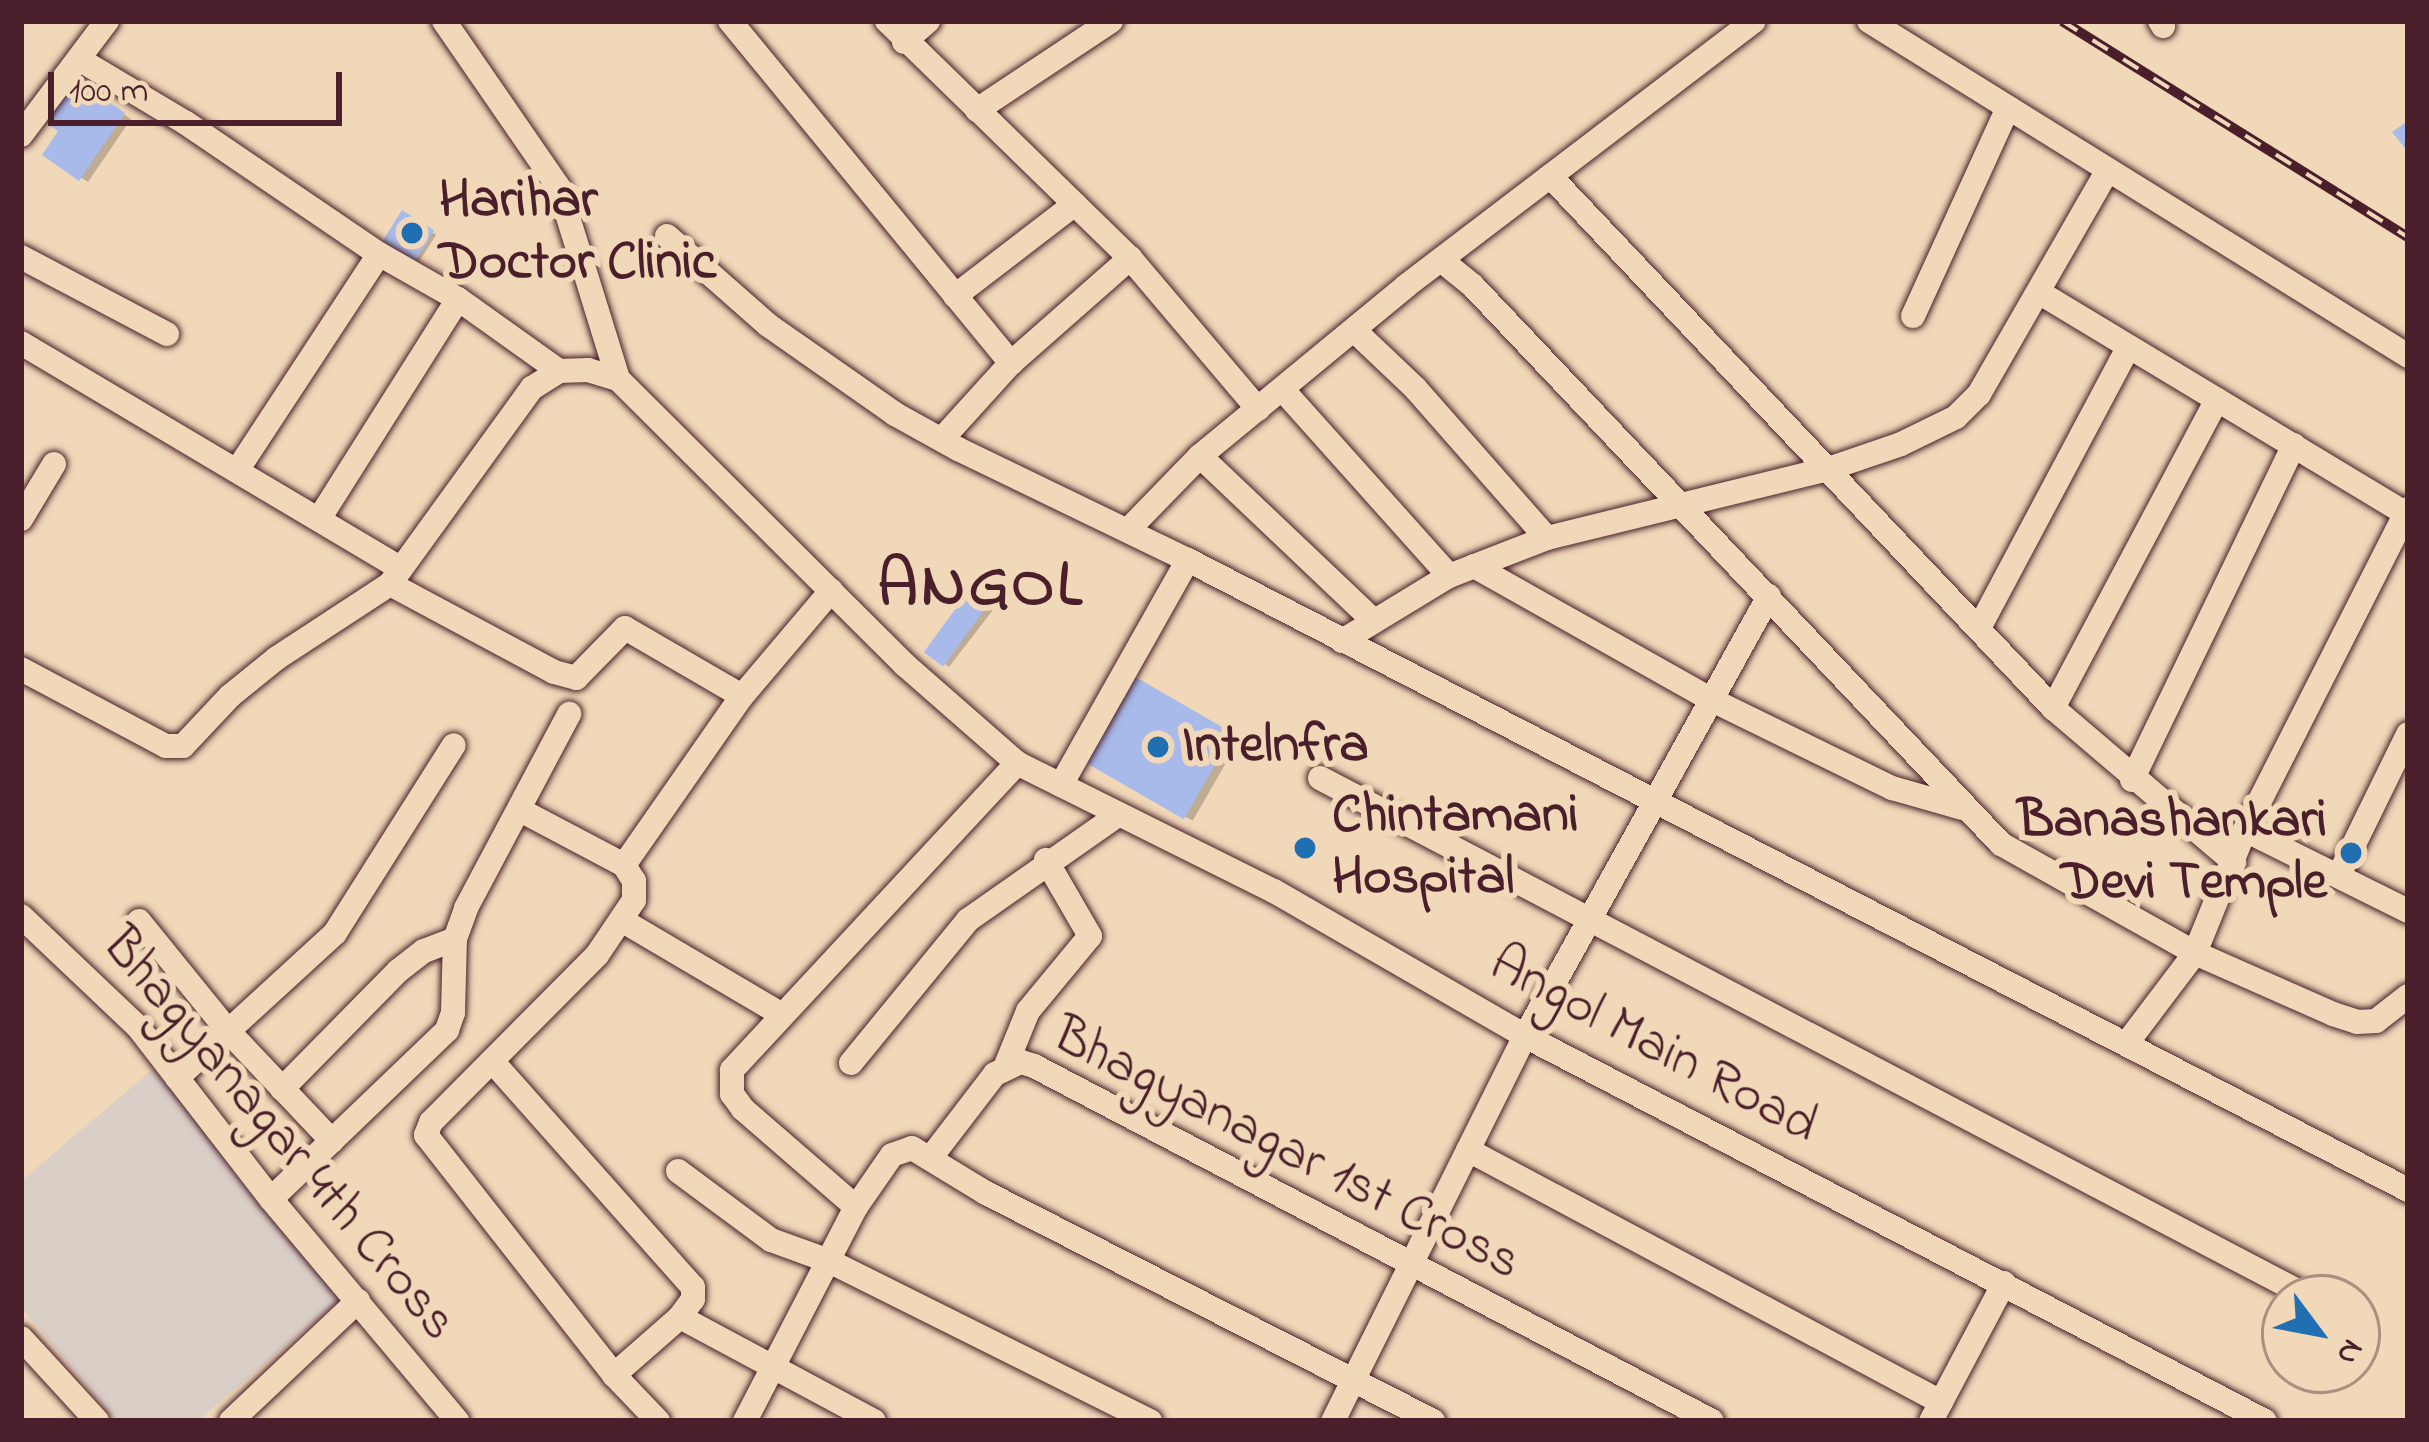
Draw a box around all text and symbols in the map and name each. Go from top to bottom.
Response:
scale bar [54,48,348,122]
text: 100 m [69,66,149,119]
place label: Harihar Doctor Clinic [439,170,716,296]
marker: Harihar Doctor Clinic [396,217,428,249]
district label: ANGOL [877,549,1085,629]
place label: Intelnfra [1182,715,1369,779]
marker: Intelnfra [1145,734,1171,760]
place label: Chintamani Hospital [1332,785,1578,912]
place label: Banashankari Devi Temple [2018,790,2327,916]
marker: Chintamani Hospital [1289,832,1321,864]
marker: Banashankari Devi Temple [2338,840,2364,866]
street label: Bhagyanagar 4th Cross [86,915,470,1355]
street label: Angol Main Road [1478,932,1828,1160]
street label: Bhagyanagar 1st Cross [1041,1004,1531,1296]
north arrow [2261,1274,2381,1394]
text: N [2323,1329,2375,1374]

